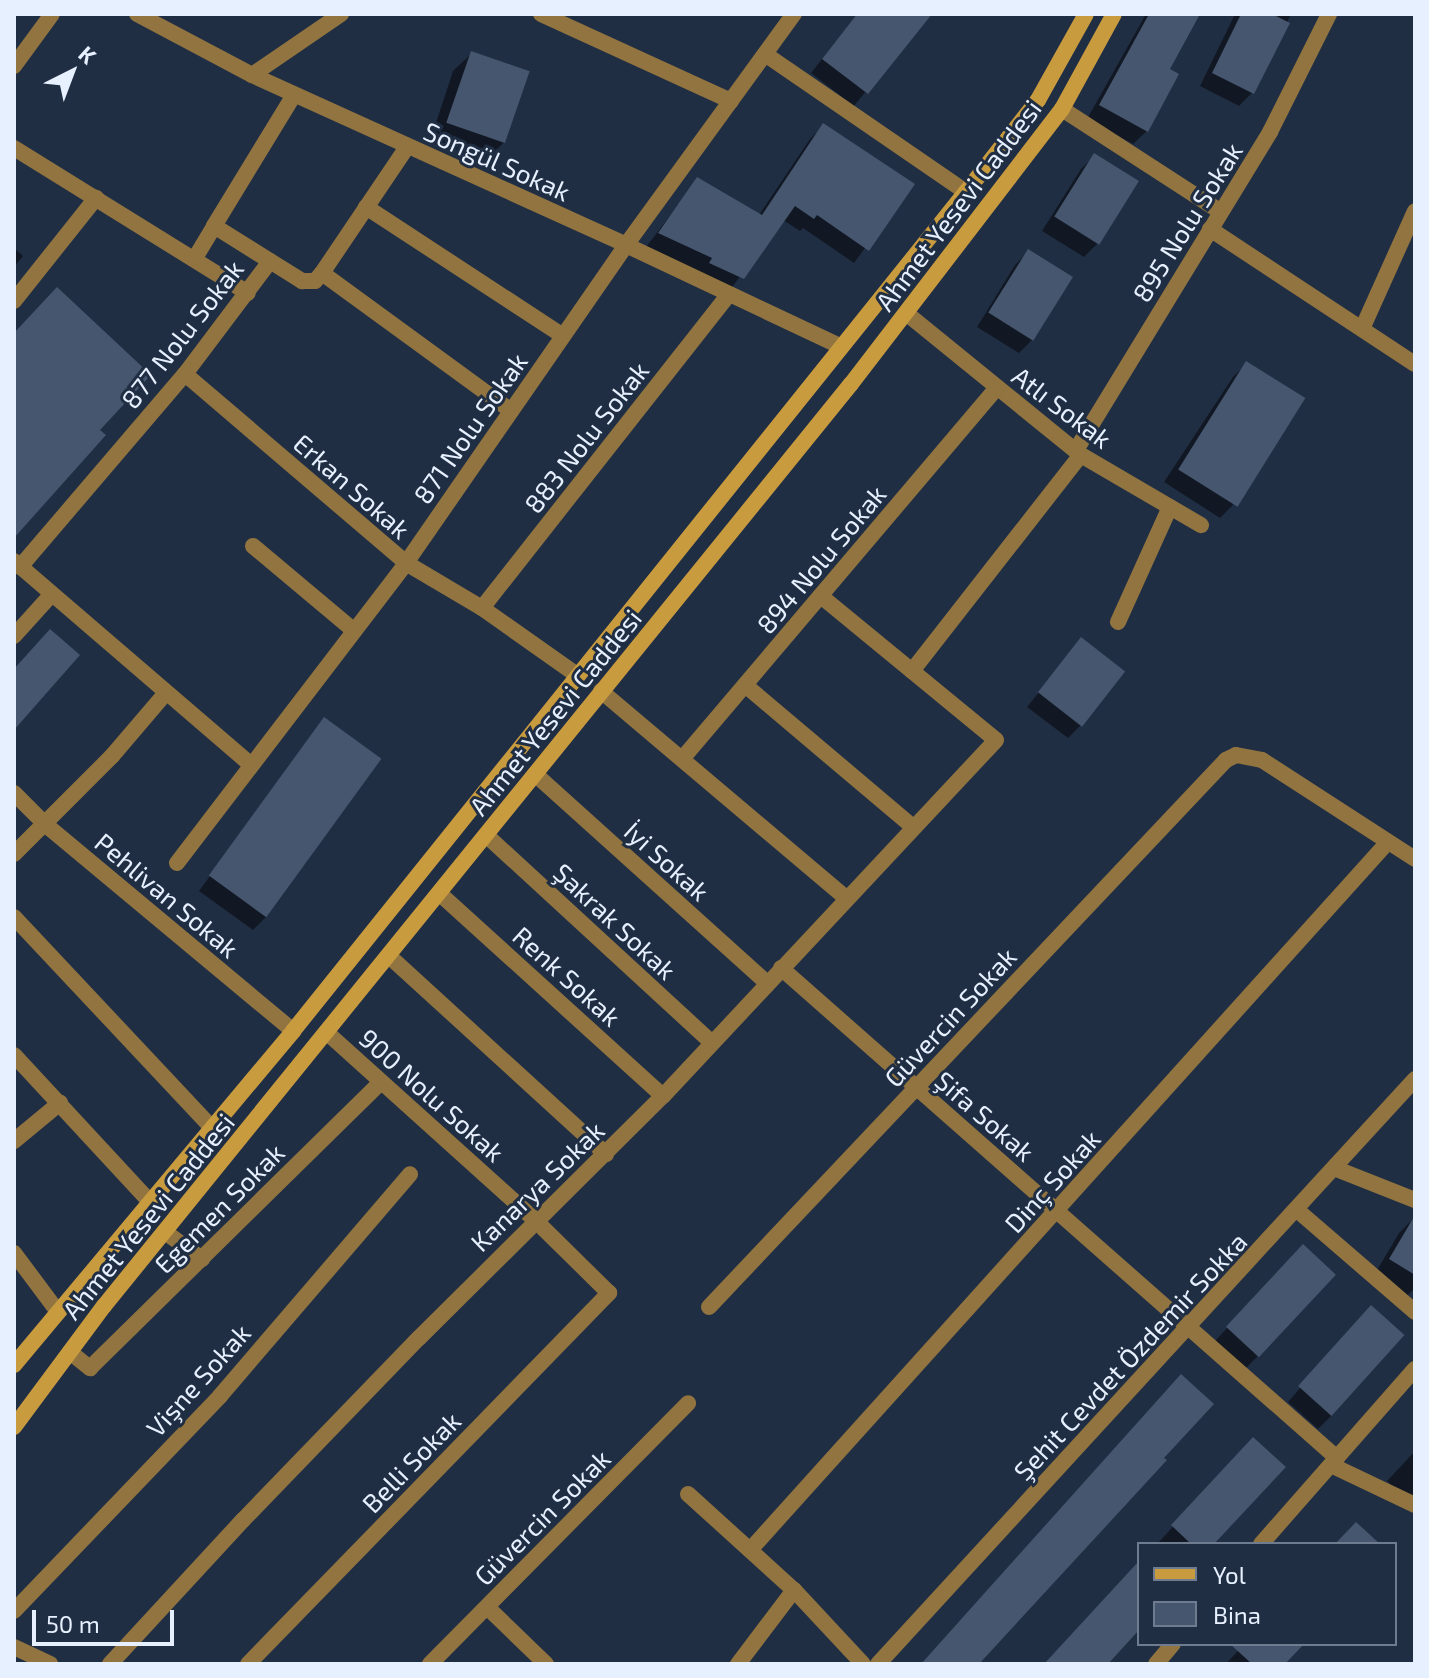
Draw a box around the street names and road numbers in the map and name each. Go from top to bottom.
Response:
street label: Ahmet Yesevi Caddesi [868,93,1048,317]
street label: Songül Sokak [419,115,575,207]
street label: 895 Nolu Sokak [1126,137,1248,307]
street label: 877 Nolu Sokak [114,254,250,414]
street label: 871 Nolu Sokak [407,347,533,509]
street label: 883 Nolu Sokak [517,355,655,519]
street label: Atlı Sokak [1006,360,1118,454]
street label: Erkan Sokak [288,427,416,545]
street label: 894 Nolu Sokak [750,479,892,639]
street label: Ahmet Yesevi Caddesi [462,603,648,821]
street label: İyi Sokak [618,815,716,907]
street label: Pehlivan Sokak [89,826,245,964]
street label: Şakrak Sokak [547,856,683,986]
street label: Renk Sokak [507,920,627,1032]
street label: Güvercin Sokak [878,941,1022,1093]
street label: 900 Nolu Sokak [353,1022,511,1168]
street label: Şifa Sokak [929,1065,1041,1167]
street label: Ahmet Yesevi Caddesi [55,1107,241,1325]
street label: Kanarya Sokak [464,1115,610,1257]
street label: Dinç Sokak [998,1123,1106,1239]
street label: Egemen Sokak [148,1137,290,1279]
street label: Şehit Cevdet Özdemir Sokka [1007,1226,1253,1486]
street label: Vişne Sokak [139,1317,257,1443]
street label: Belli Sokak [355,1405,467,1519]
street label: Güvercin Sokak [468,1443,616,1591]

